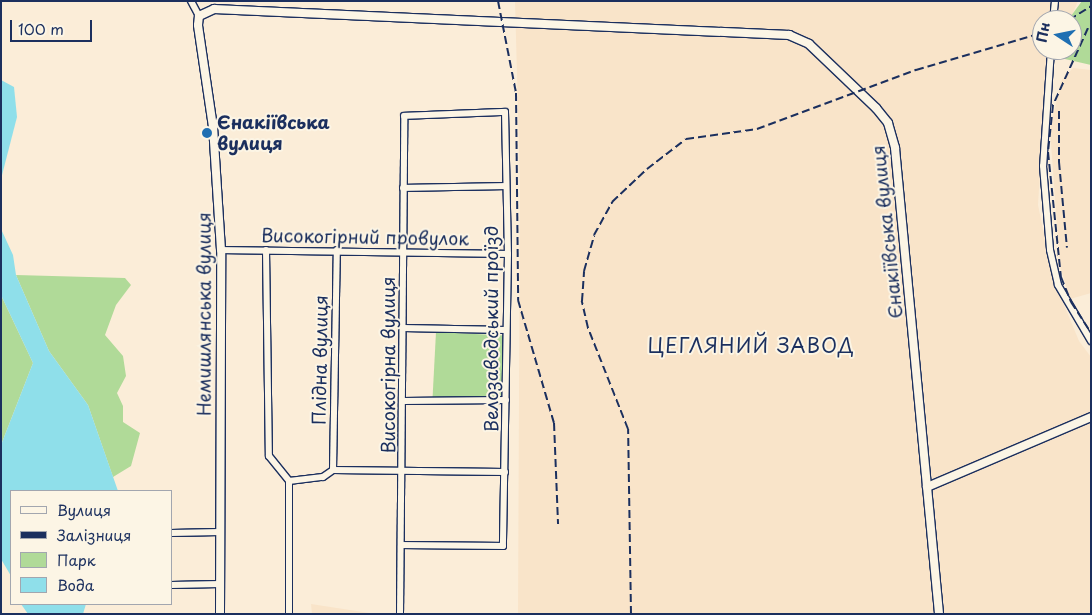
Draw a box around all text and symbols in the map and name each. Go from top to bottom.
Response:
scale bar [12,10,95,42]
north arrow [1032,10,1082,60]
text: 100 m [18,17,64,40]
text: Пн [1031,20,1055,44]
place label: Єнакіївська вулиця [217,112,330,154]
marker: Єнакіївська вулиця [201,127,213,139]
street label: Єнакіївська вулиця [867,144,907,320]
street label: Немишлянська вулиця [193,212,215,416]
street label: Високогірний провулок [261,224,469,250]
street label: Велозаводський проїзд [480,226,502,432]
street label: Високогірна вулиця [377,276,399,454]
street label: Плідна вулиця [308,294,332,426]
district label: ЦЕГЛЯНИЙ ЗАВОД [646,333,856,357]
legend [10,490,172,605]
text: Вулиця [57,498,111,521]
text: Залізниця [57,523,131,546]
text: Парк [57,548,96,571]
text: Вода [57,573,94,596]

